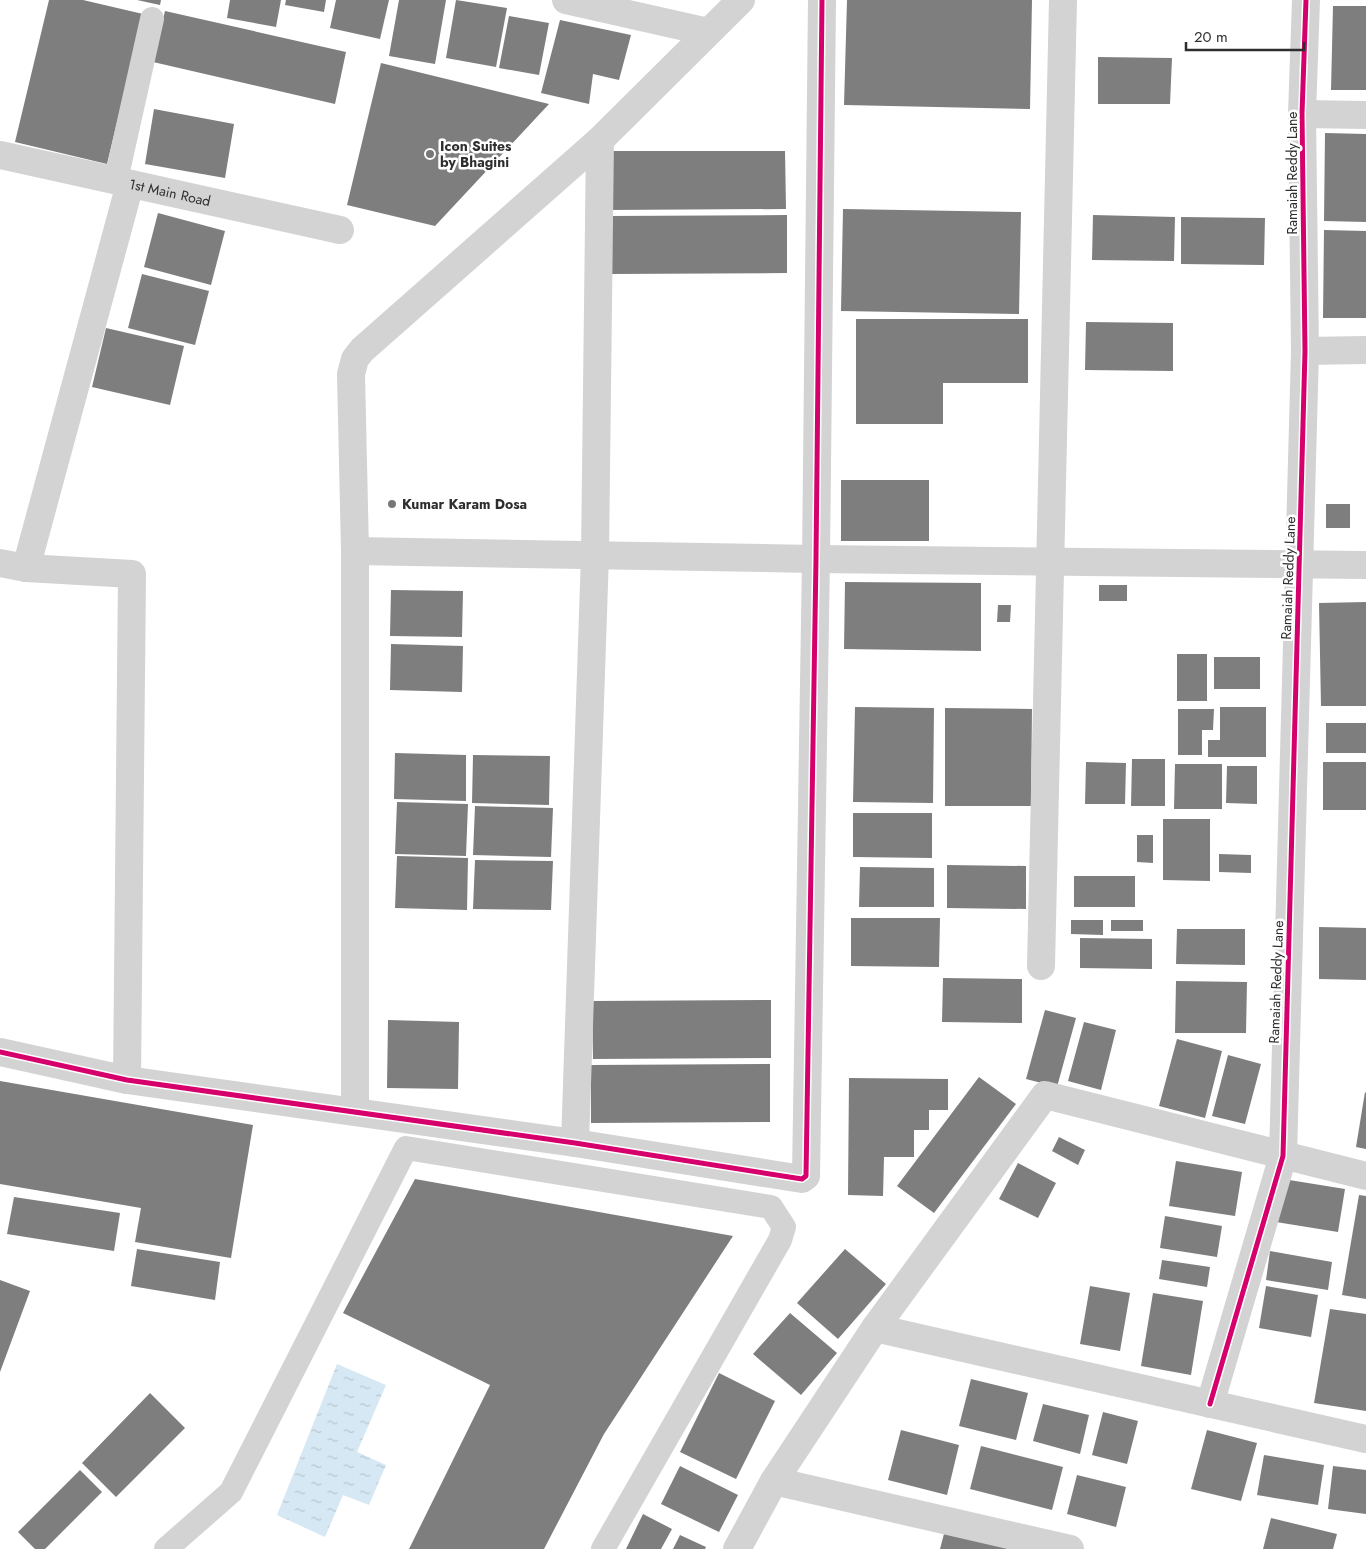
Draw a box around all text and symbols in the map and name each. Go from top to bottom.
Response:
scale bar [1186,20,1304,52]
text: 20 m [1194,26,1228,48]
street label: Ramaiah Reddy Lane [1282,111,1302,235]
place label: Icon Suites by Bhagini [440,136,512,172]
marker: Icon Suites by Bhagini [424,148,436,160]
street label: 1st Main Road [127,174,213,211]
place label: Kumar Karam Dosa [402,494,527,514]
marker: Kumar Karam Dosa [386,498,398,510]
street label: Ramaiah Reddy Lane [1276,516,1300,640]
street label: Ramaiah Reddy Lane [1264,920,1288,1044]

